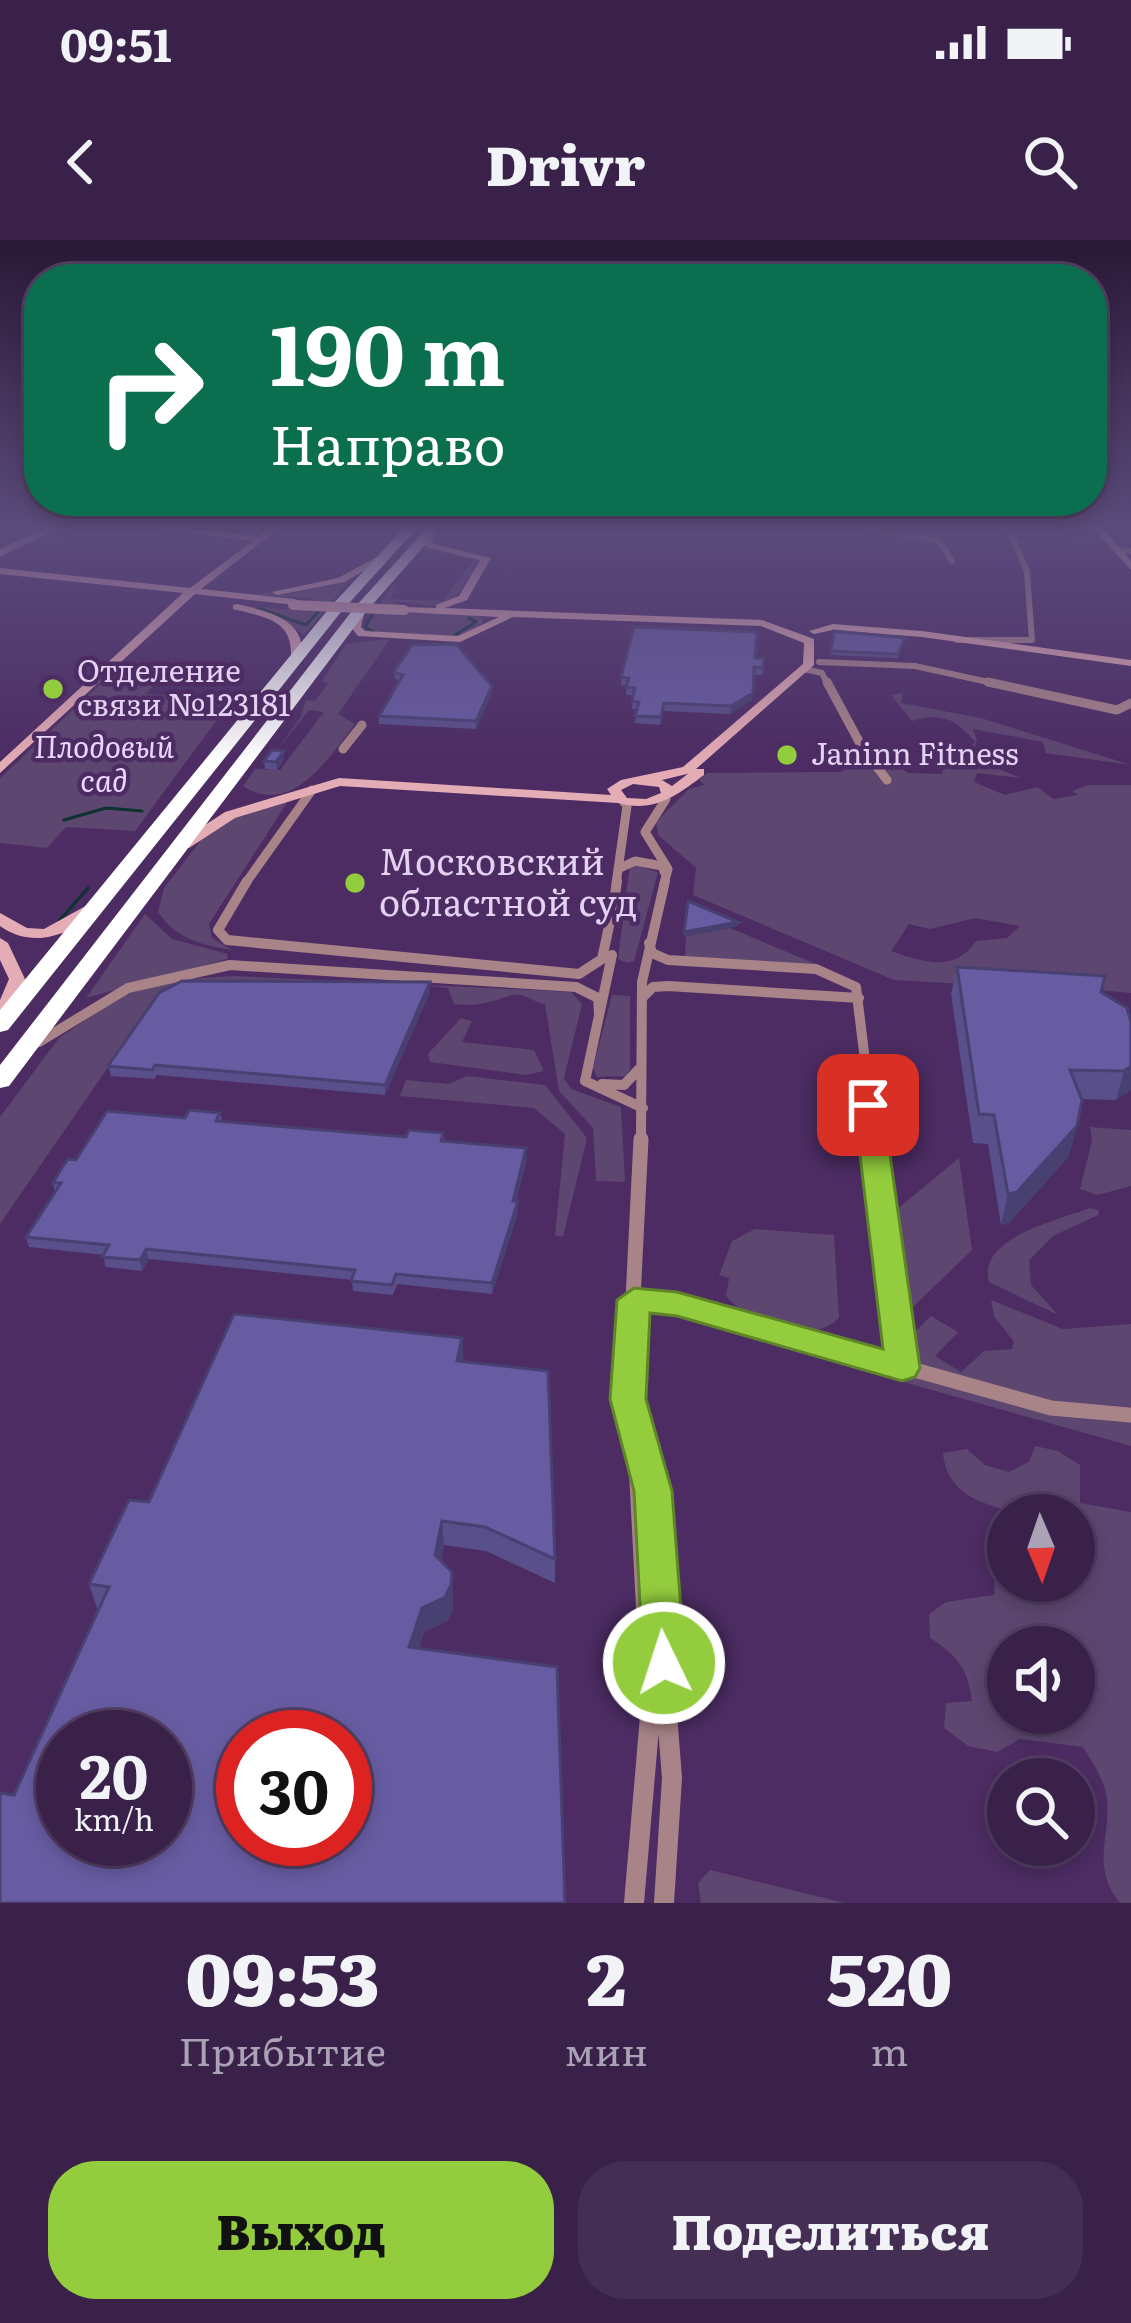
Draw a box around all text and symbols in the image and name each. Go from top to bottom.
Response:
text: 09:51 [60,9,172,76]
text: Drivr [486,122,645,203]
icon: back [48,129,114,195]
icon: search [1017,129,1083,195]
text: 190 m [270,287,505,412]
icon: right [72,312,228,468]
text: Направо [270,401,505,482]
place label: Отделение связи №123181 [77,647,290,725]
marker: Отделение связи №123181 [40,676,66,702]
park label: Плодовый сад [34,723,174,801]
place label: Janinn Fitness [811,730,1018,774]
marker: Janinn Fitness [774,742,800,768]
place label: Московский областной суд [379,833,637,927]
marker: Московский областной суд [342,870,368,896]
pin [817,1054,919,1156]
icon: arrive [835,1072,901,1138]
north arrow [987,1494,1095,1602]
map controls [987,1494,1095,1866]
position arrow [601,1600,727,1726]
button: sound [987,1626,1095,1734]
speed limit sign: 30 [216,1710,372,1866]
text: 20 [79,1728,149,1817]
button: search [987,1758,1095,1866]
text: km/h [74,1796,154,1840]
text: 09:53 [186,1921,379,2028]
text: 2 [586,1921,626,2028]
text: 520 [826,1921,952,2028]
text: Прибытие [179,2020,386,2078]
text: мин [565,2020,648,2078]
text: m [870,2020,908,2078]
button: Выход [48,2161,554,2299]
button: Поделиться [578,2161,1083,2299]

